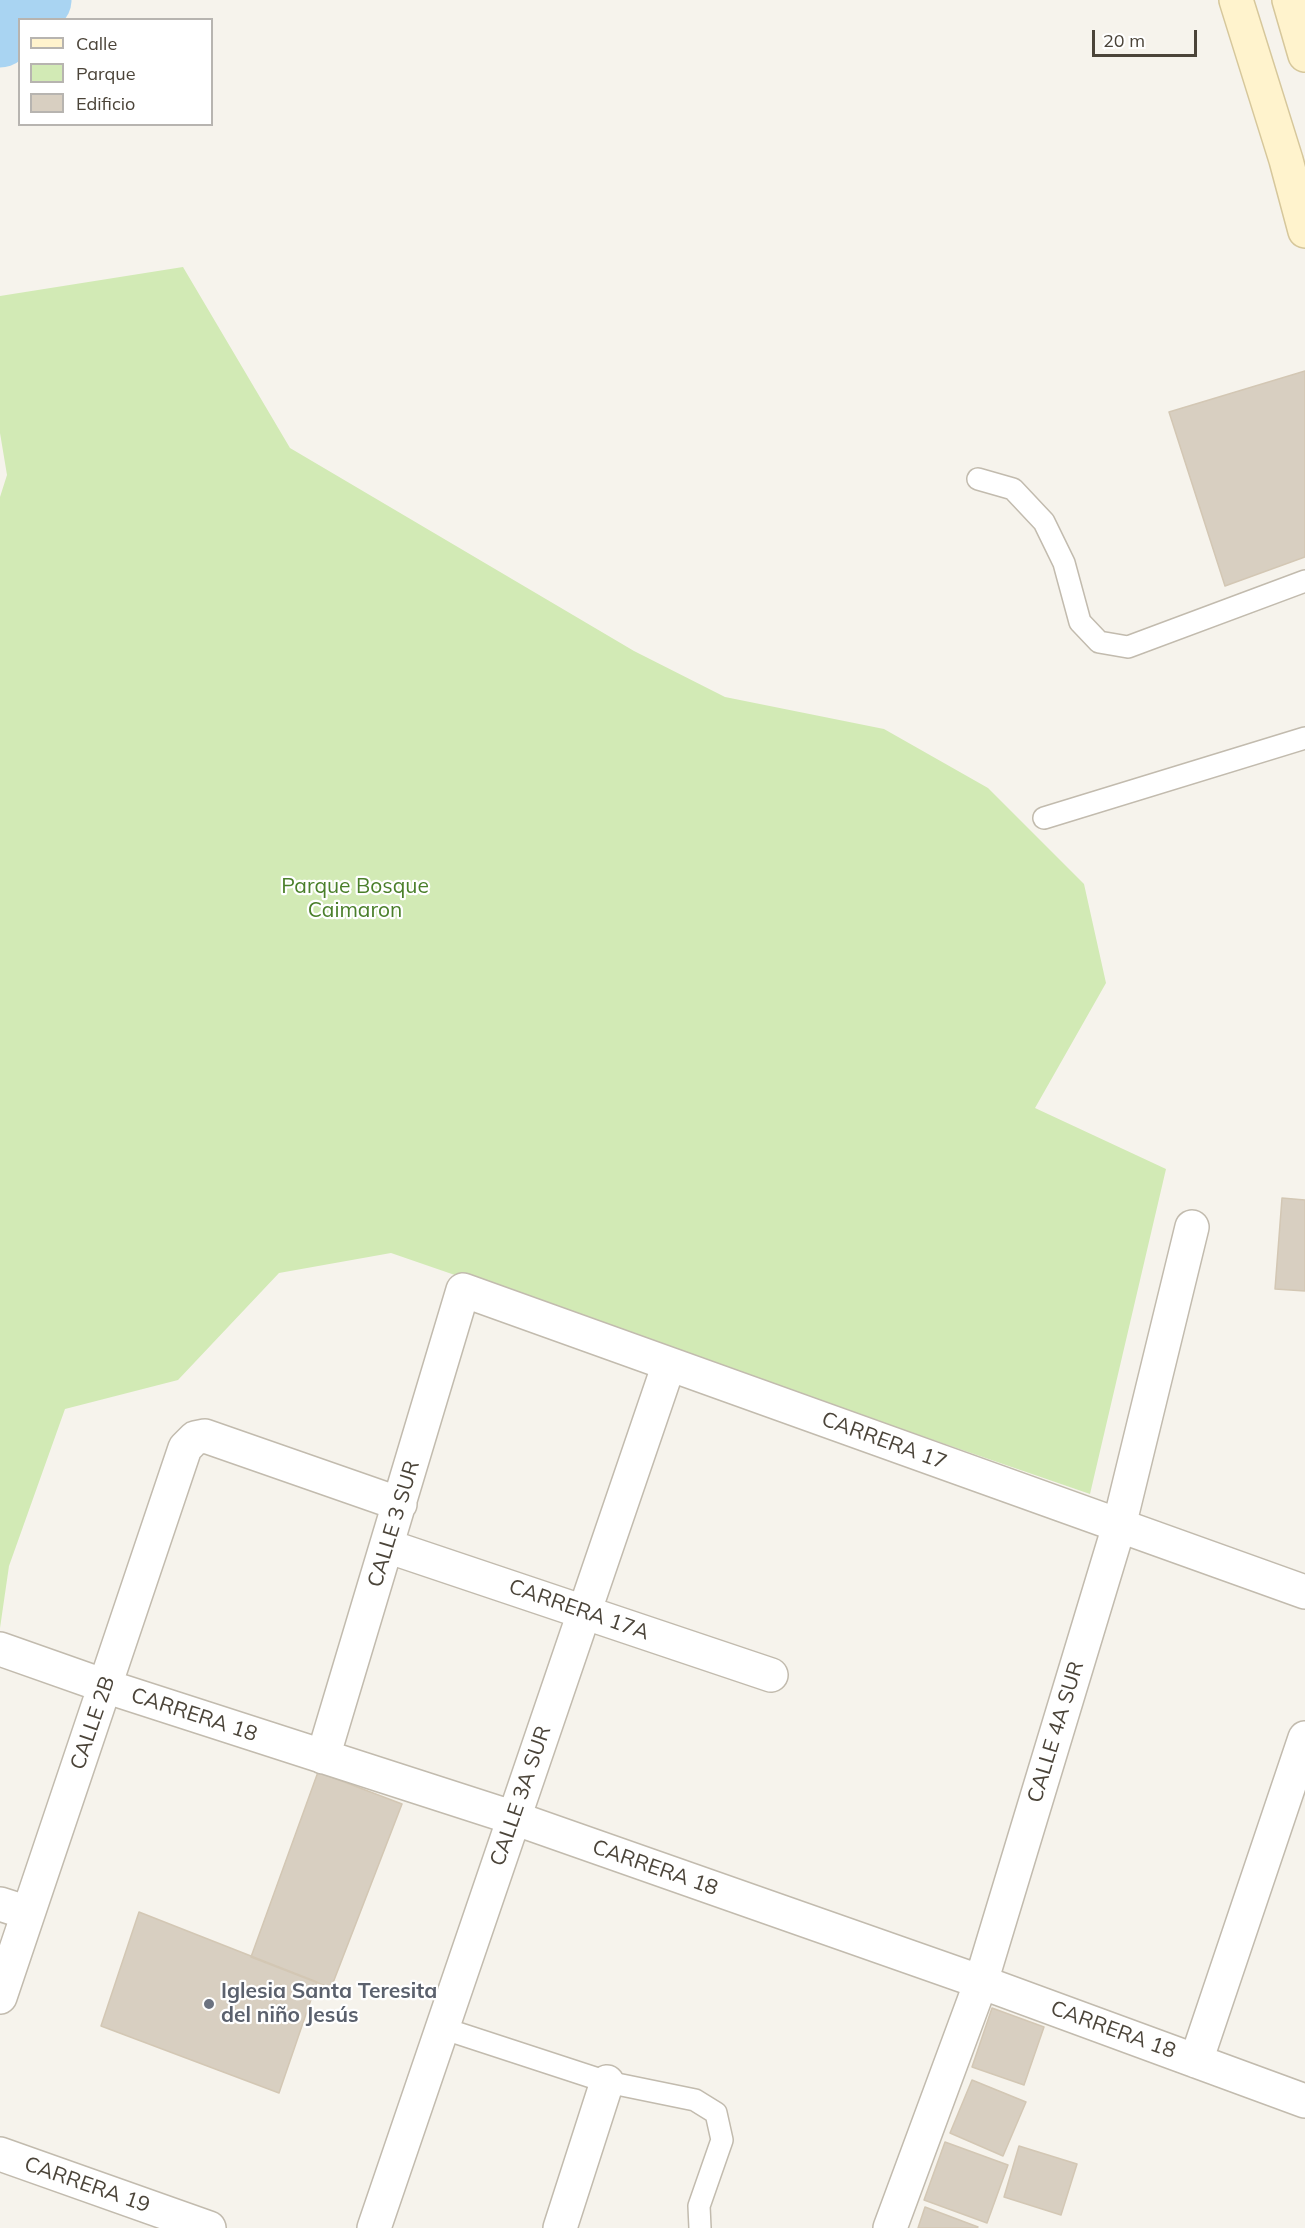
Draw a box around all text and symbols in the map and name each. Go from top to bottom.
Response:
legend [18,18,213,126]
scale bar [1095,18,1200,56]
text: 20 m [1103,29,1145,52]
text: Calle [76,32,117,55]
text: Parque [76,62,135,85]
text: Edificio [76,92,135,115]
park label: Parque Bosque Caimaron [281,874,429,924]
street label: CARRERA 17 [818,1407,950,1475]
street label: CALLE 3 SUR [363,1458,425,1590]
street label: CARRERA 17A [506,1574,652,1646]
street label: CALLE 4A SUR [1023,1658,1089,1806]
street label: CALLE 2B [65,1673,121,1773]
street label: CARRERA 18 [128,1683,260,1747]
street label: CALLE 3A SUR [485,1723,557,1869]
street label: CARRERA 18 [589,1835,721,1901]
place label: Iglesia Santa Teresita del niño Jesús [221,1979,437,2029]
street label: CARRERA 18 [1047,1996,1179,2064]
marker: Iglesia Santa Teresita del niño Jesús [202,1997,216,2011]
street label: CARRERA 19 [21,2152,153,2218]

